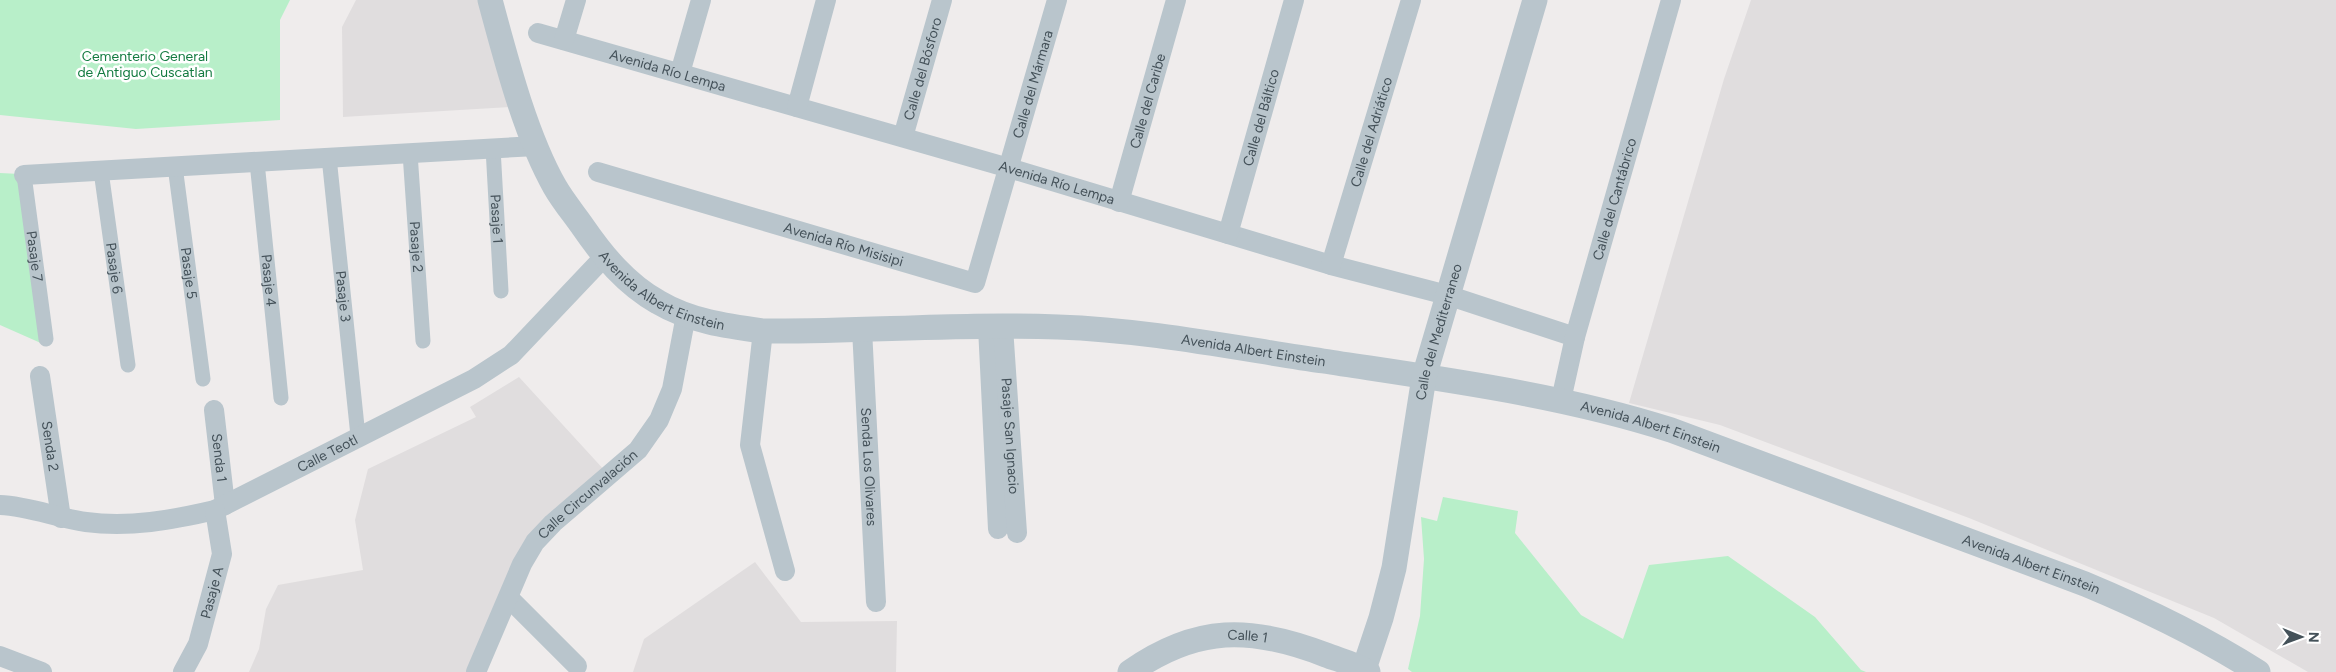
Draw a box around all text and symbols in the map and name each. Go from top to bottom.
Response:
street label: Calle del Bósforo [900,15,946,122]
street label: Calle del Mármara [1009,28,1057,140]
street label: Avenida Río Lempa [608,46,728,95]
park label: Cementerio General de Antiguo Cuscatlan [77,48,213,81]
street label: Calle del Caribe [1126,51,1170,151]
street label: Calle del Báltico [1240,67,1283,168]
street label: Calle del Adriático [1347,75,1396,189]
street label: Calle del Cantábrico [1589,136,1640,262]
street label: Avenida Río Lempa [997,158,1117,208]
street label: Pasaje 1 [487,194,506,244]
street label: Avenida Río Misisipi [782,219,905,270]
street label: Pasaje 2 [406,221,426,273]
street label: Pasaje 7 [23,230,46,283]
street label: Pasaje 6 [102,241,126,295]
street label: Pasaje 5 [177,246,200,300]
street label: Avenida Albert Einstein [595,247,726,334]
street label: Pasaje 4 [257,254,280,308]
street label: Calle del Mediterraneo [1412,262,1466,401]
street label: Pasaje 3 [332,270,354,323]
street label: Avenida Albert Einstein [1180,331,1327,370]
street label: Pasaje San Ignacio [997,377,1022,495]
street label: Avenida Albert Einstein [1579,398,1723,457]
street label: Senda Los Olivares [857,407,880,527]
street label: Senda 2 [38,420,62,473]
street label: Calle Teotl [294,431,361,476]
street label: Senda 1 [208,433,230,483]
street label: Calle Circunvalación [534,446,641,543]
street label: Avenida Albert Einstein [1960,531,2103,598]
street label: Pasaje A [197,564,227,621]
north arrow [2276,612,2326,662]
street label: Calle 1 [1227,627,1269,647]
text: N [2305,632,2322,643]

